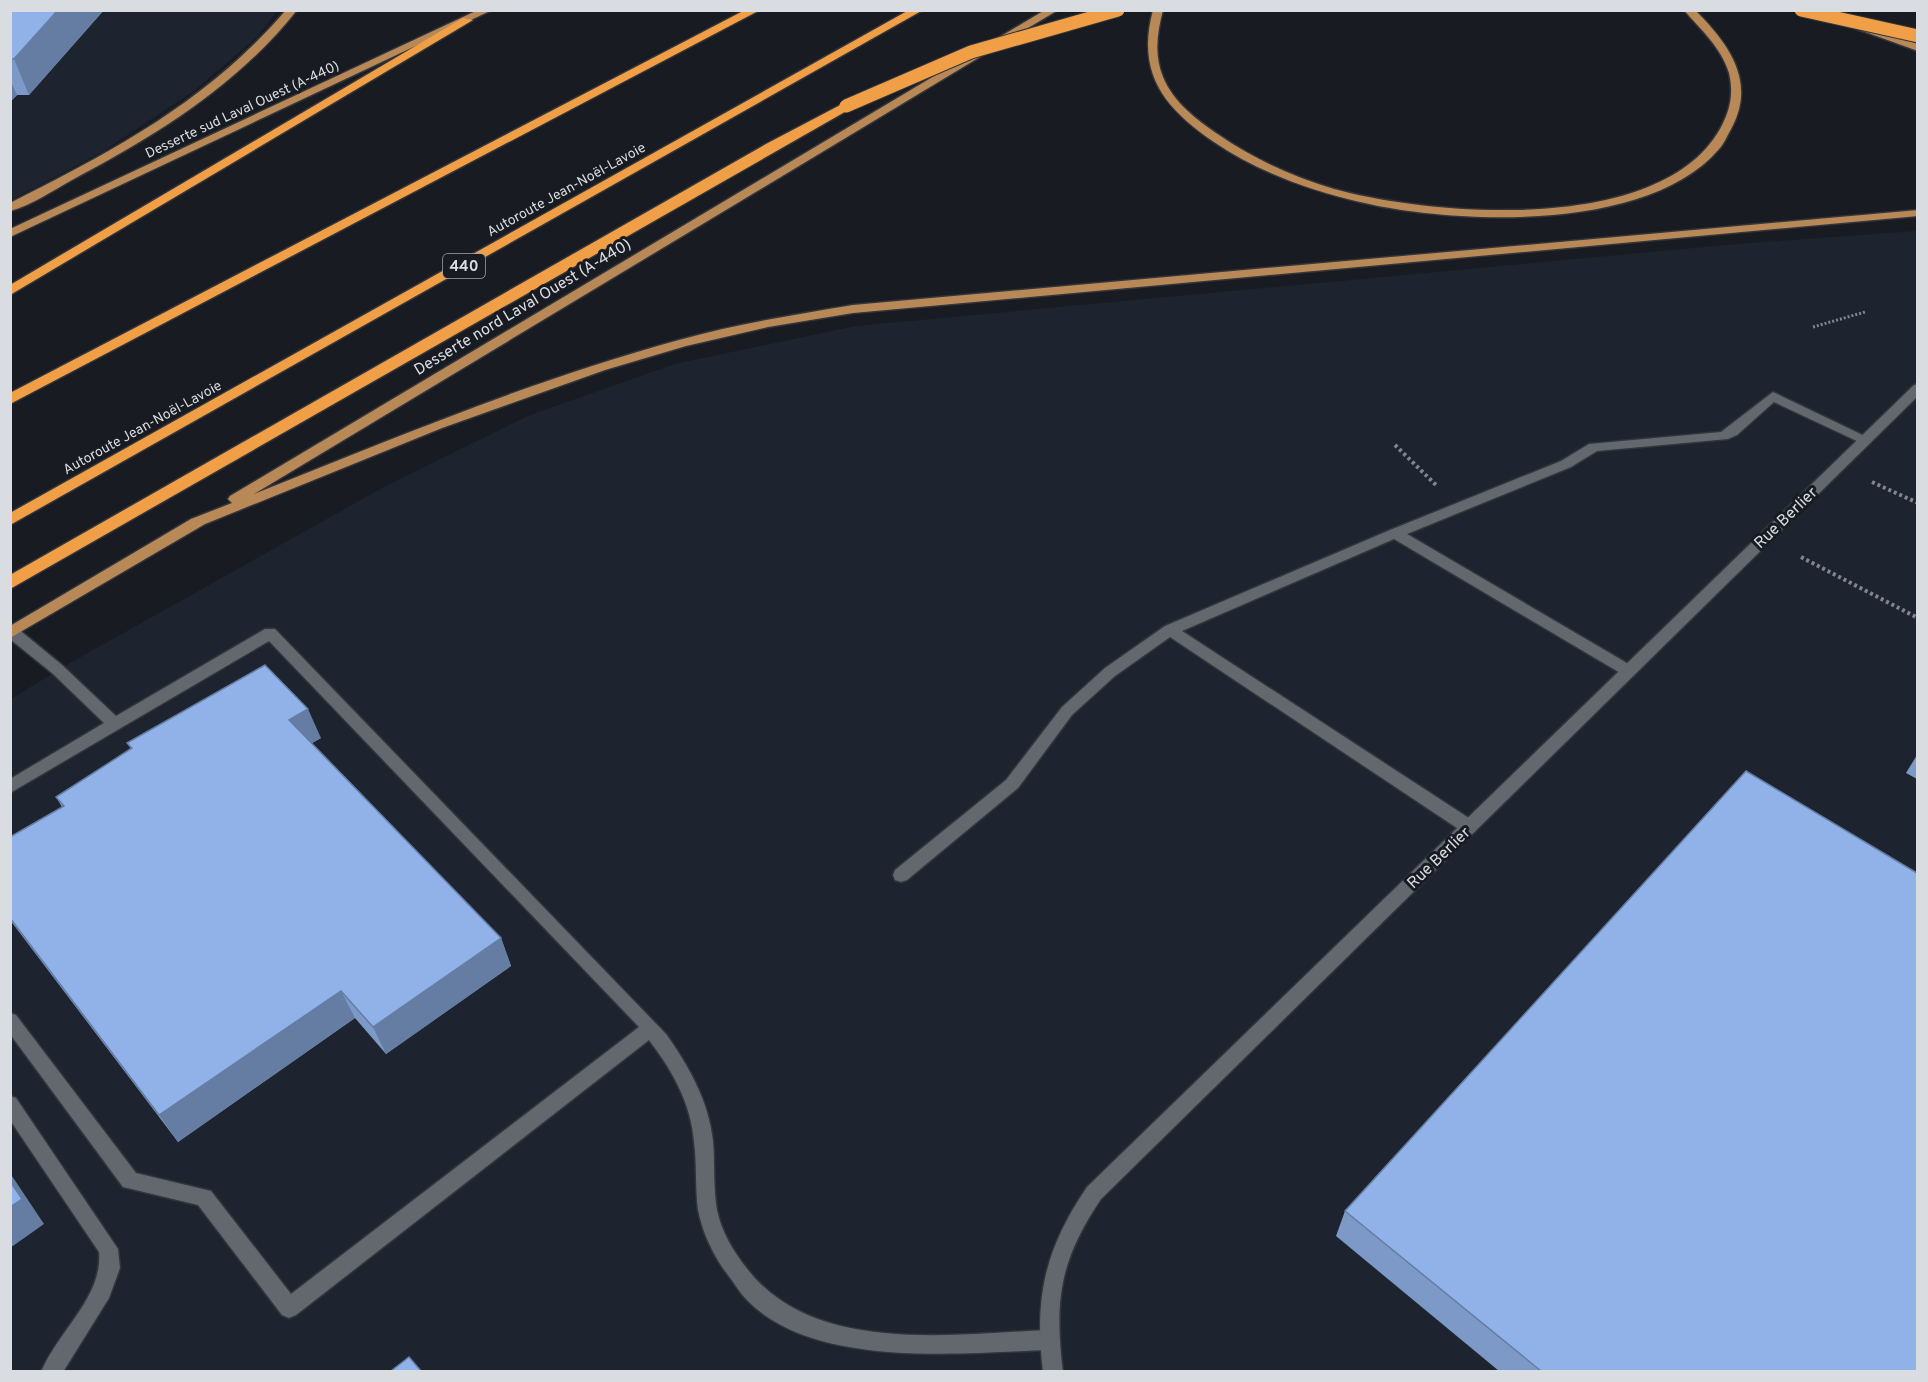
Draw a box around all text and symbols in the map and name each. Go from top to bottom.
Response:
street label: Desserte sud Laval Ouest (A-440) [143,58,342,163]
street label: Autoroute Jean-Noël-Lavoie [484,140,649,241]
street label: Desserte nord Laval Ouest (A-440) [411,235,635,381]
road number: 440 [443,254,485,278]
street label: Autoroute Jean-Noël-Lavoie [60,378,225,479]
street label: Rue Berlier [1750,483,1822,554]
street label: Rue Berlier [1403,823,1475,894]

